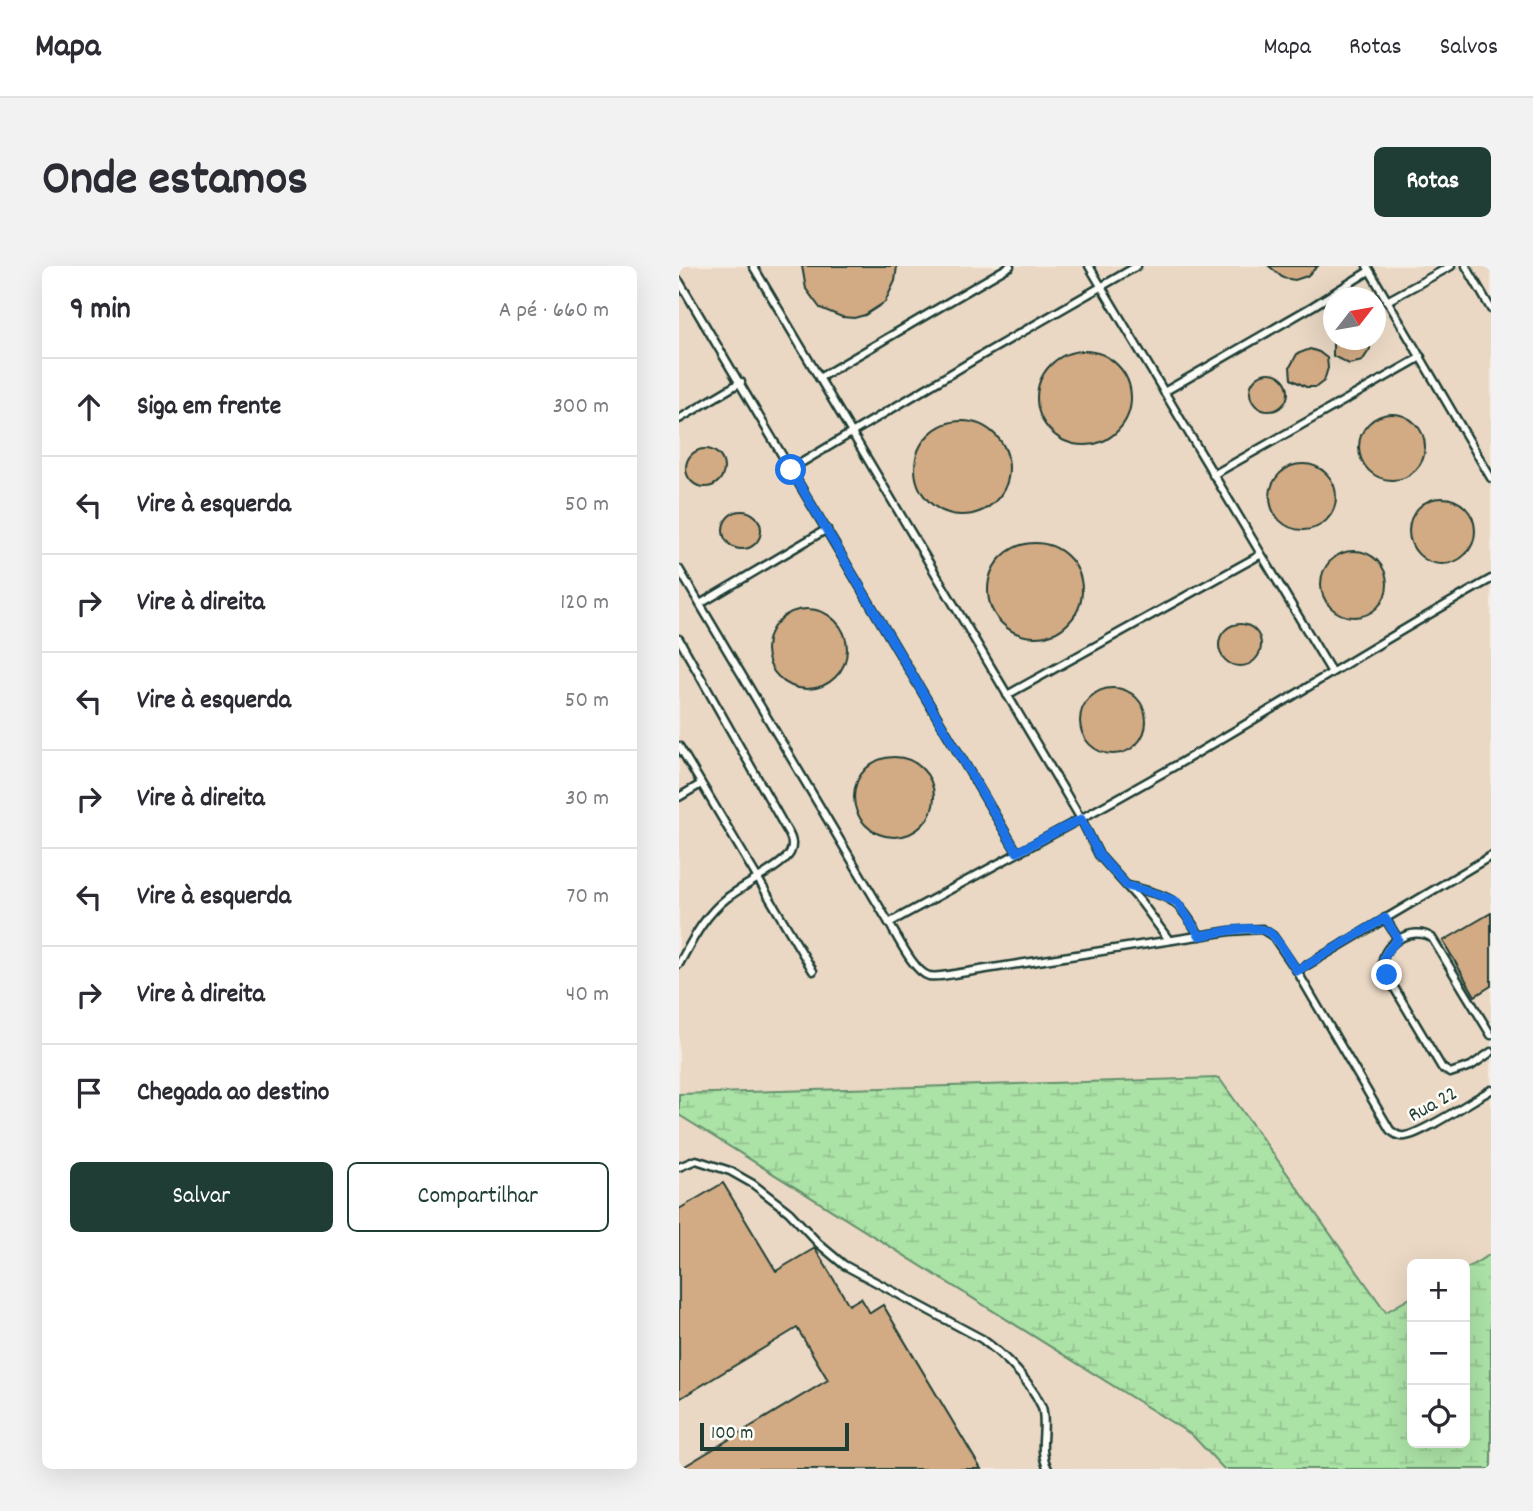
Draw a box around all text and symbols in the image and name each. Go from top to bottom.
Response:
text: Mapa [35,25,101,72]
text: Mapa [1263,31,1311,65]
text: Rotas [1349,31,1402,65]
text: Salvos [1440,31,1498,65]
text: Onde estamos [42,147,308,217]
button: Rotas [1374,147,1491,217]
north arrow [1323,287,1386,350]
text: 9 min [70,290,131,333]
text: A pé · 660 m [499,295,609,328]
icon: ahead [70,388,108,426]
text: Siga em frente [137,389,281,426]
text: 300 m [553,391,609,424]
route start [775,454,806,485]
icon: left [70,486,108,524]
text: Vire à esquerda [137,487,291,524]
text: 50 m [565,489,609,522]
icon: right [70,584,108,622]
text: Vire à direita [137,585,265,622]
text: 120 m [560,587,609,620]
icon: left [70,682,108,720]
text: Vire à esquerda [137,683,291,720]
text: 50 m [565,685,609,718]
icon: right [70,780,108,818]
text: Vire à direita [137,781,265,818]
text: 30 m [565,783,609,816]
icon: left [70,878,108,916]
text: Vire à esquerda [137,879,291,916]
text: 70 m [567,881,609,914]
route end [1371,959,1402,990]
icon: right [70,976,108,1014]
text: Vire à direita [137,977,265,1014]
text: 40 m [566,979,609,1012]
icon: arrive [70,1074,108,1112]
text: Chegada ao destino [137,1075,329,1112]
street label: Rua 22 [1403,1080,1464,1131]
button: Salvar [70,1162,333,1232]
button: Compartilhar [347,1162,609,1232]
map controls [1407,1259,1470,1448]
button: + [1407,1259,1470,1322]
button: − [1407,1322,1470,1385]
button: locate [1407,1385,1470,1448]
scale bar [700,1420,849,1452]
text: 100 m [711,1421,753,1448]

